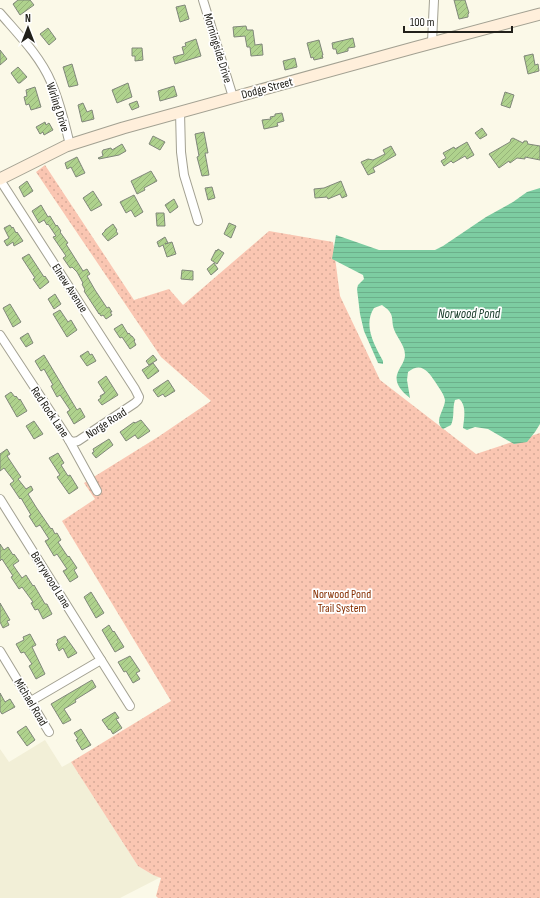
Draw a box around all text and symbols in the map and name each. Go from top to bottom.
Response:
north arrow [8,8,48,48]
scale bar [404,8,512,34]
street label: Morningside Drive [200,11,235,85]
text: N [25,12,31,25]
text: 100 m [410,15,435,30]
street label: Dodge Street [240,74,295,103]
street label: Wirling Drive [43,81,73,134]
street label: Elnew Avenue [48,261,91,316]
water label: Norwood Pond [438,306,501,322]
street label: Red Rock Lane [27,384,72,441]
street label: Norge Road [83,405,130,442]
street label: Berrywood Lane [27,549,74,612]
park label: Norwood Pond Trail System [313,587,371,616]
street label: Michael Road [11,676,51,729]

